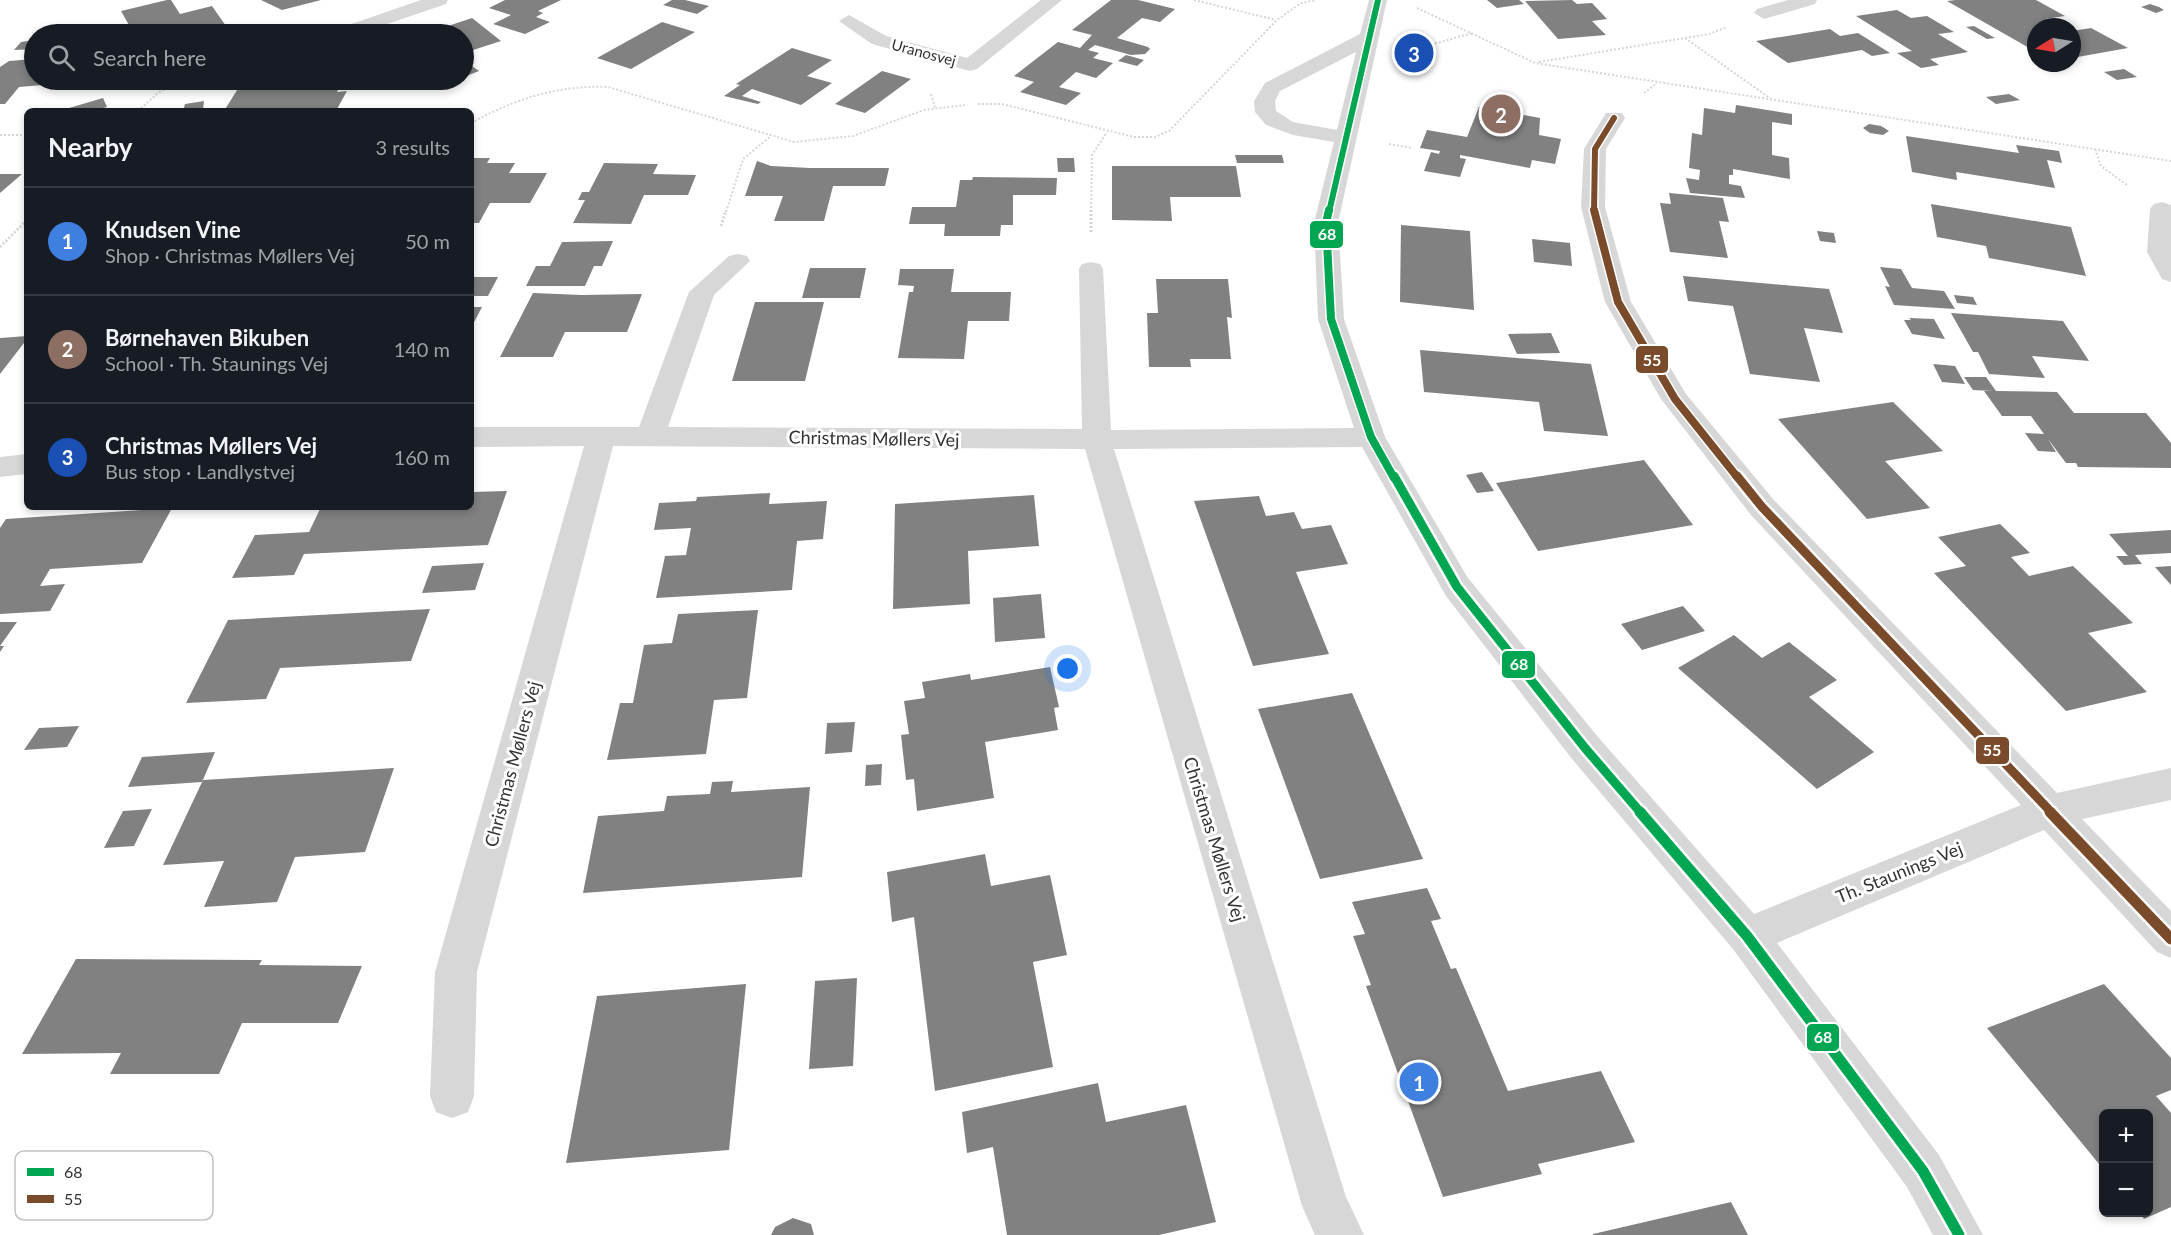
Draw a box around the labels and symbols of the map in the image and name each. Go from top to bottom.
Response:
north arrow [2027,18,2081,72]
pin: 3 [1394,31,1434,76]
street label: Uranosvej [890,35,958,69]
pin: 2 [1482,92,1520,136]
line badge: 68 [1309,220,1344,249]
text: 68 [1318,224,1336,243]
line badge: 55 [1635,345,1669,374]
text: 55 [1643,350,1661,369]
street label: Christmas Møllers Vej [788,426,960,450]
line badge: 68 [1501,650,1536,679]
your location [1053,654,1082,683]
text: 68 [1510,654,1528,673]
street label: Christmas Møllers Vej [479,679,545,849]
line badge: 55 [1975,736,2010,765]
text: 55 [1983,740,2001,759]
street label: Christmas Møllers Vej [1179,754,1251,924]
street label: Th. Staunings Vej [1833,837,1965,907]
line badge: 68 [1806,1023,1840,1052]
text: 68 [1814,1027,1832,1046]
pin: 1 [1400,1060,1438,1104]
legend [15,1151,213,1220]
text: 68 [64,1162,83,1181]
text: 55 [64,1189,83,1208]

